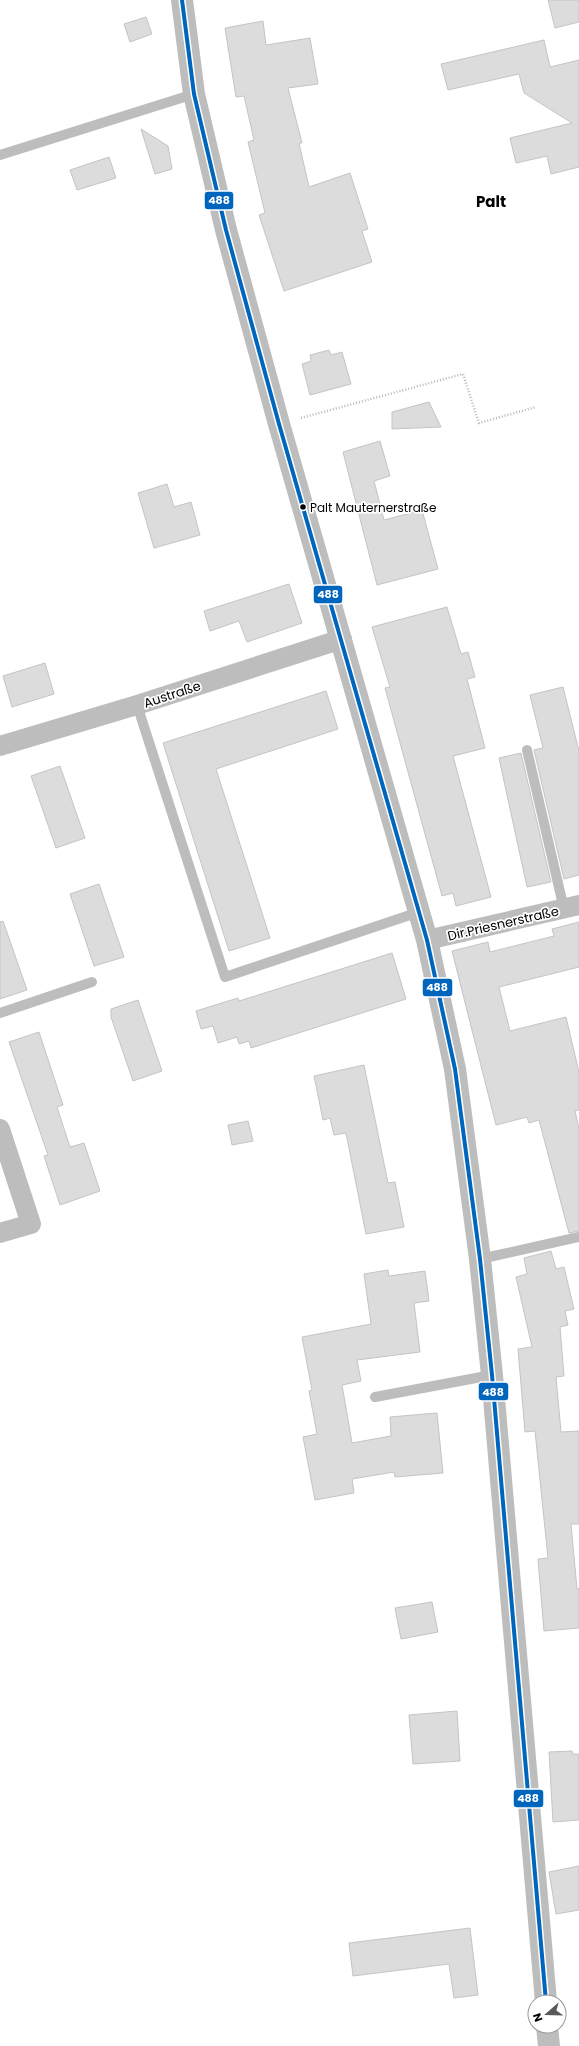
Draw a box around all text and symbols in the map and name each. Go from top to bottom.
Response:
line badge: 488 [204,191,234,210]
district label: Palt [476,191,506,212]
text: 488 [208,192,230,208]
place label: Palt Mauternerstraße [310,499,436,516]
marker: Palt Mauternerstraße [298,502,308,512]
line badge: 488 [313,585,343,604]
text: 488 [317,586,339,602]
street label: Austraße [141,676,203,713]
street label: Dir.Priesnerstraße [446,901,561,946]
line badge: 488 [422,978,453,997]
text: 488 [426,979,448,995]
line badge: 488 [478,1382,509,1401]
text: 488 [482,1384,504,1400]
line badge: 488 [513,1789,544,1808]
text: 488 [517,1790,539,1806]
north arrow [527,1994,567,2034]
text: N [529,2011,547,2024]

